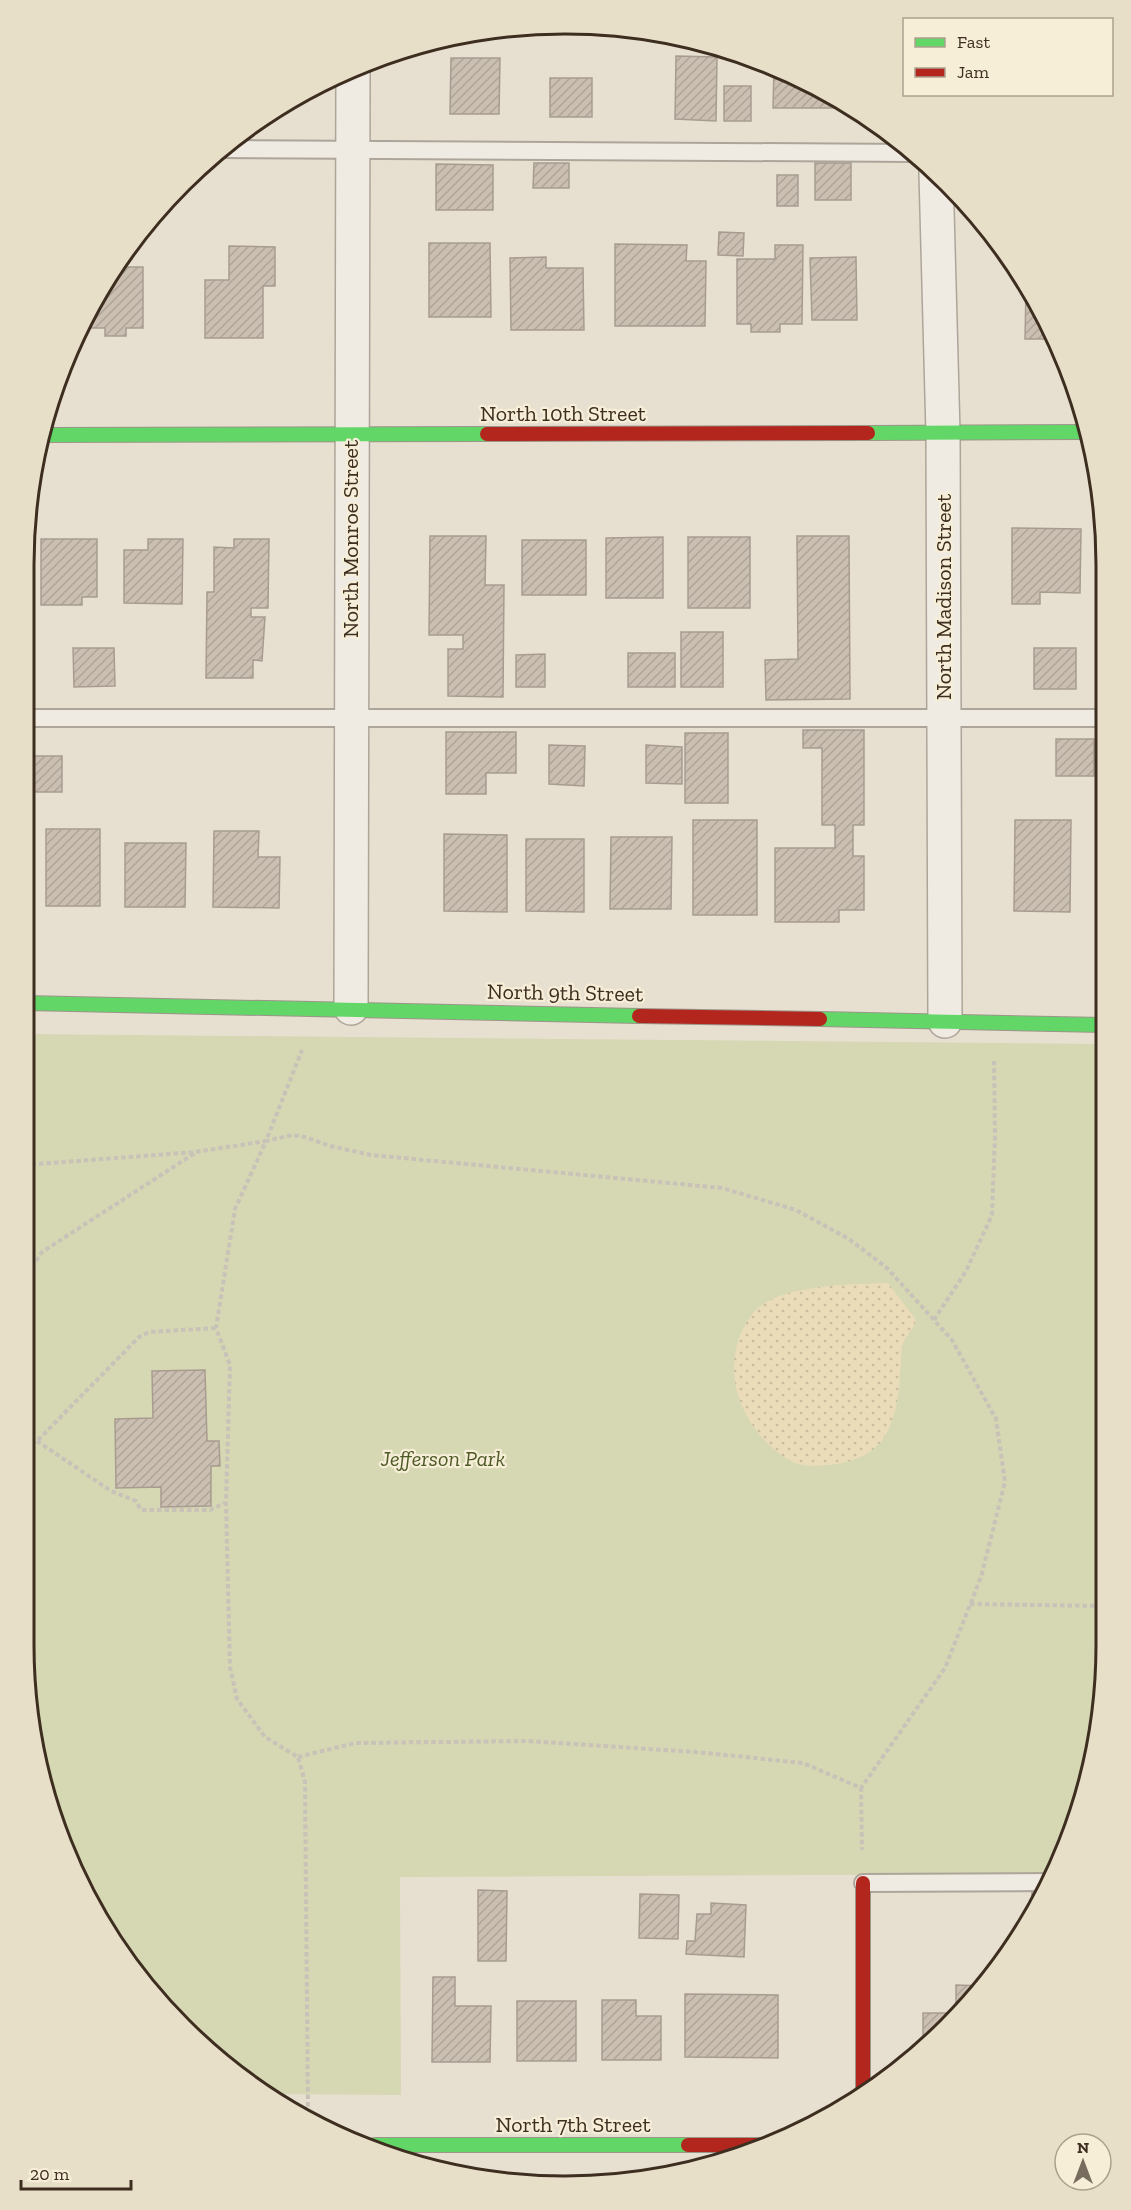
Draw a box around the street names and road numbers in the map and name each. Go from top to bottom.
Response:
street label: North 10th Street [480,400,647,427]
street label: North Monroe Street [337,439,364,638]
street label: North Madison Street [930,493,957,700]
street label: North 9th Street [487,978,644,1007]
street label: North 7th Street [495,2111,651,2138]

